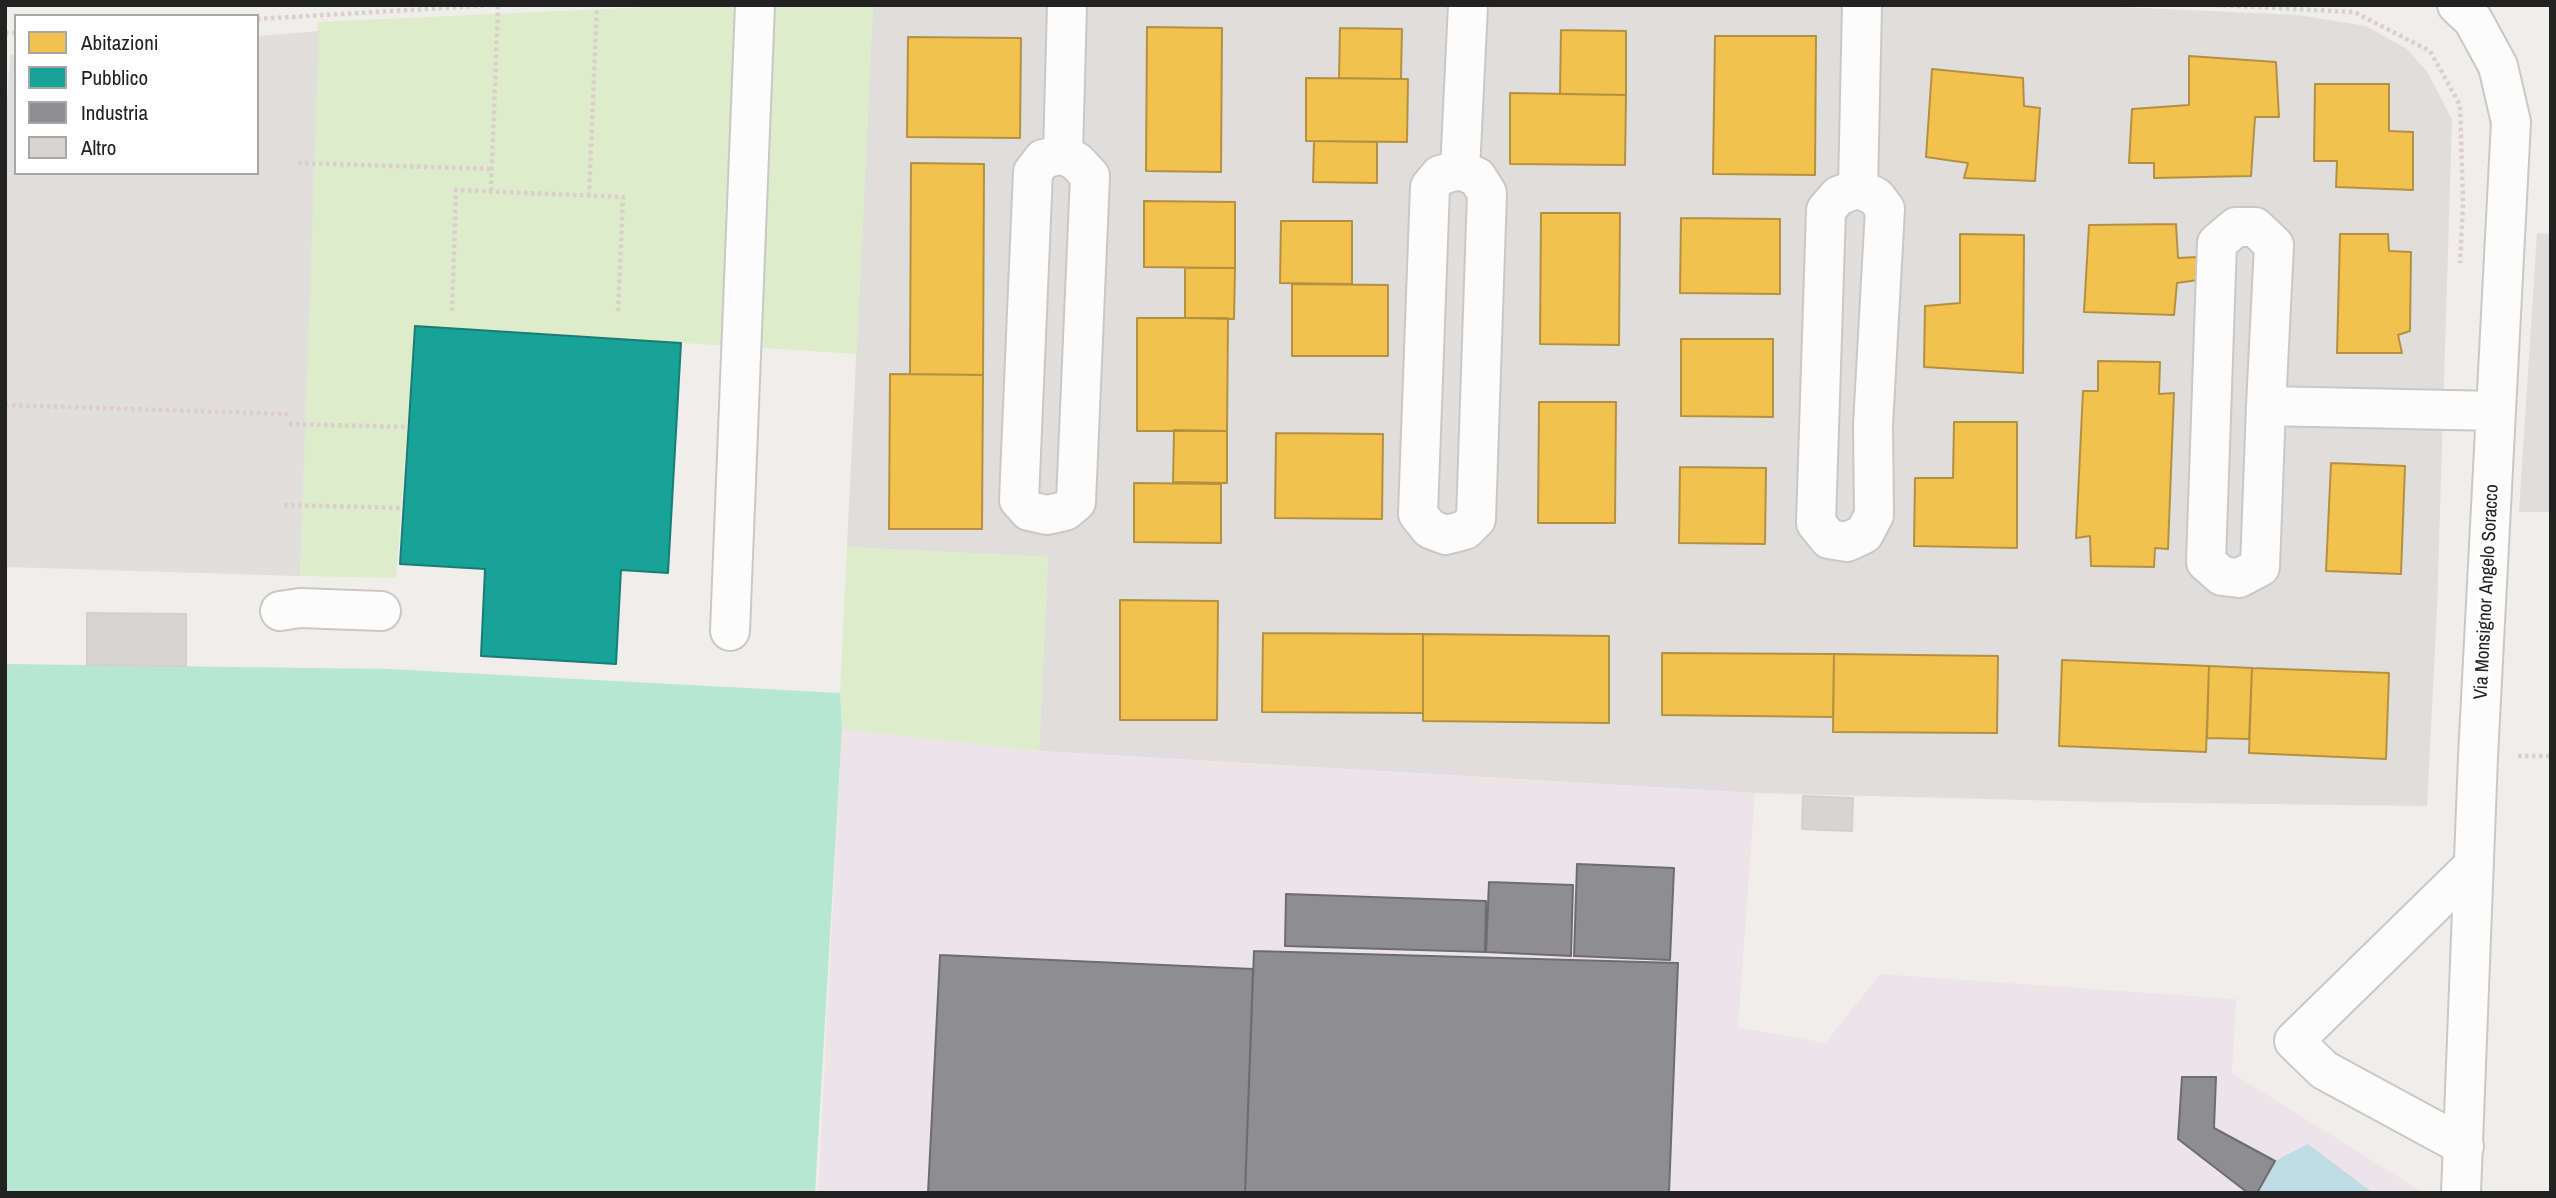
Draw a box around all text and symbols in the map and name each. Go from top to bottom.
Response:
legend [14,14,259,175]
text: Abitazioni [81,28,159,57]
text: Pubblico [81,63,148,92]
text: Industria [81,98,148,127]
text: Altro [81,133,116,162]
street label: Via Monsignor Angelo Soracco [2470,484,2504,700]

